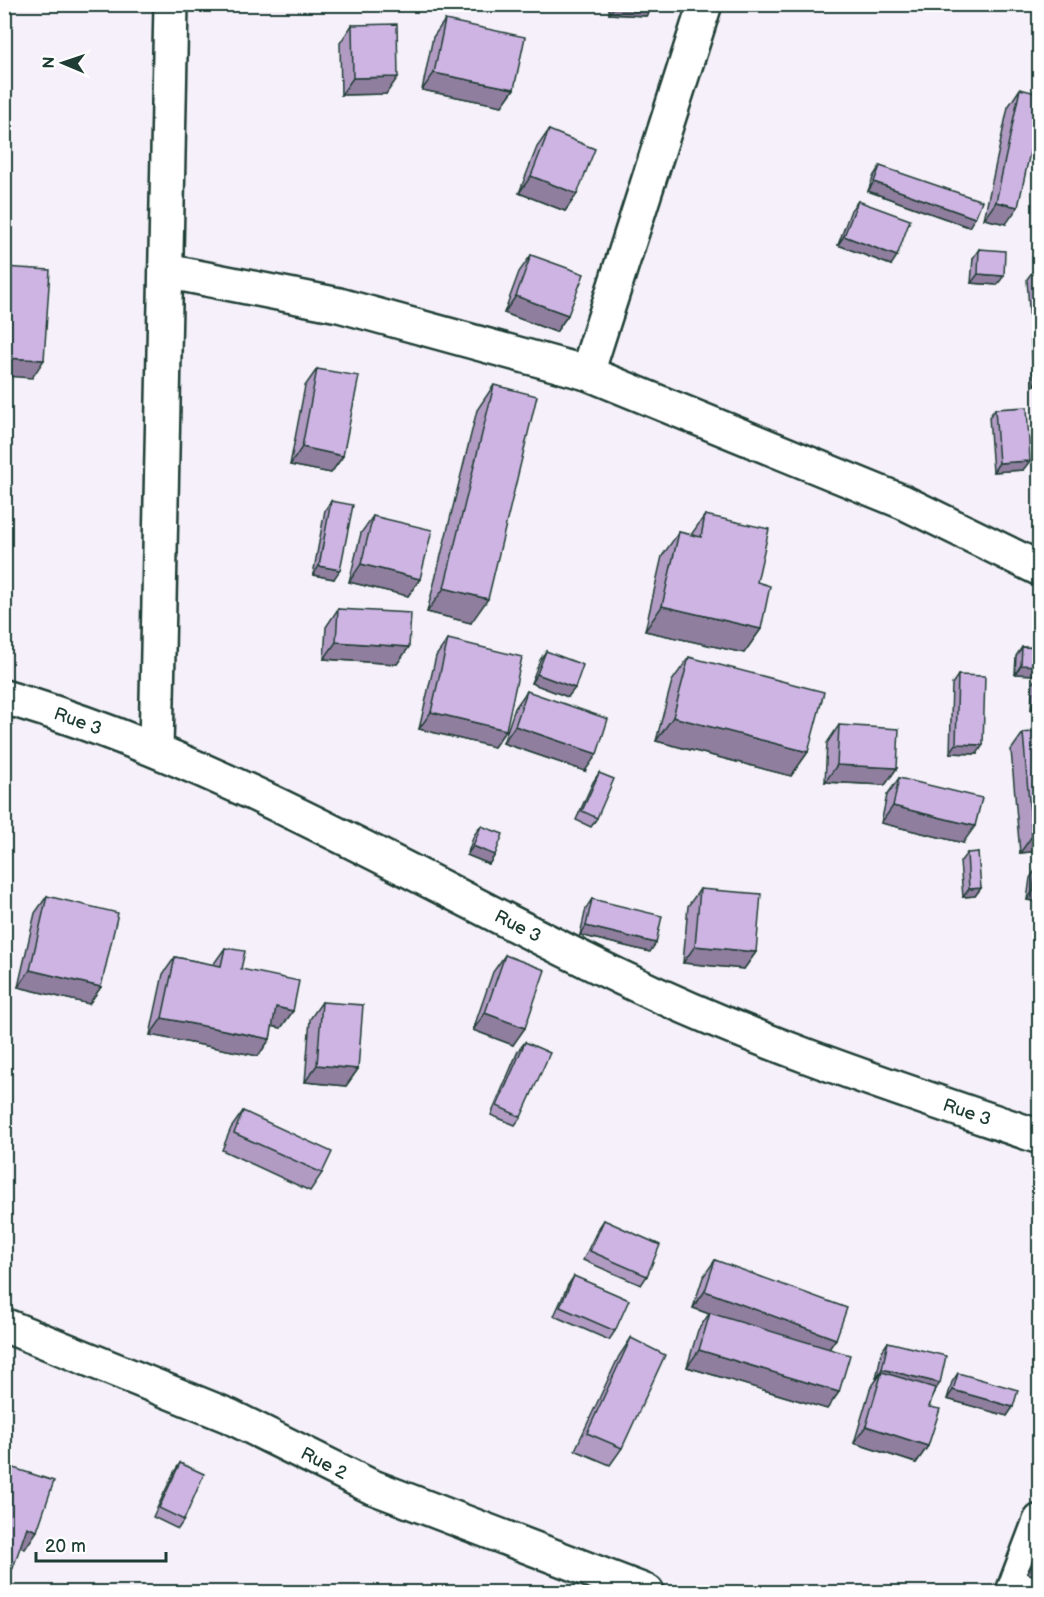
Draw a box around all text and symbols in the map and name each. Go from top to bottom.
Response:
north arrow [33,33,93,93]
text: N [40,56,59,69]
street label: Rue 3 [51,703,105,740]
street label: Rue 3 [491,906,545,947]
street label: Rue 3 [940,1094,994,1130]
street label: Rue 2 [297,1443,351,1484]
scale bar [36,1525,166,1563]
text: 20 m [45,1536,86,1557]

